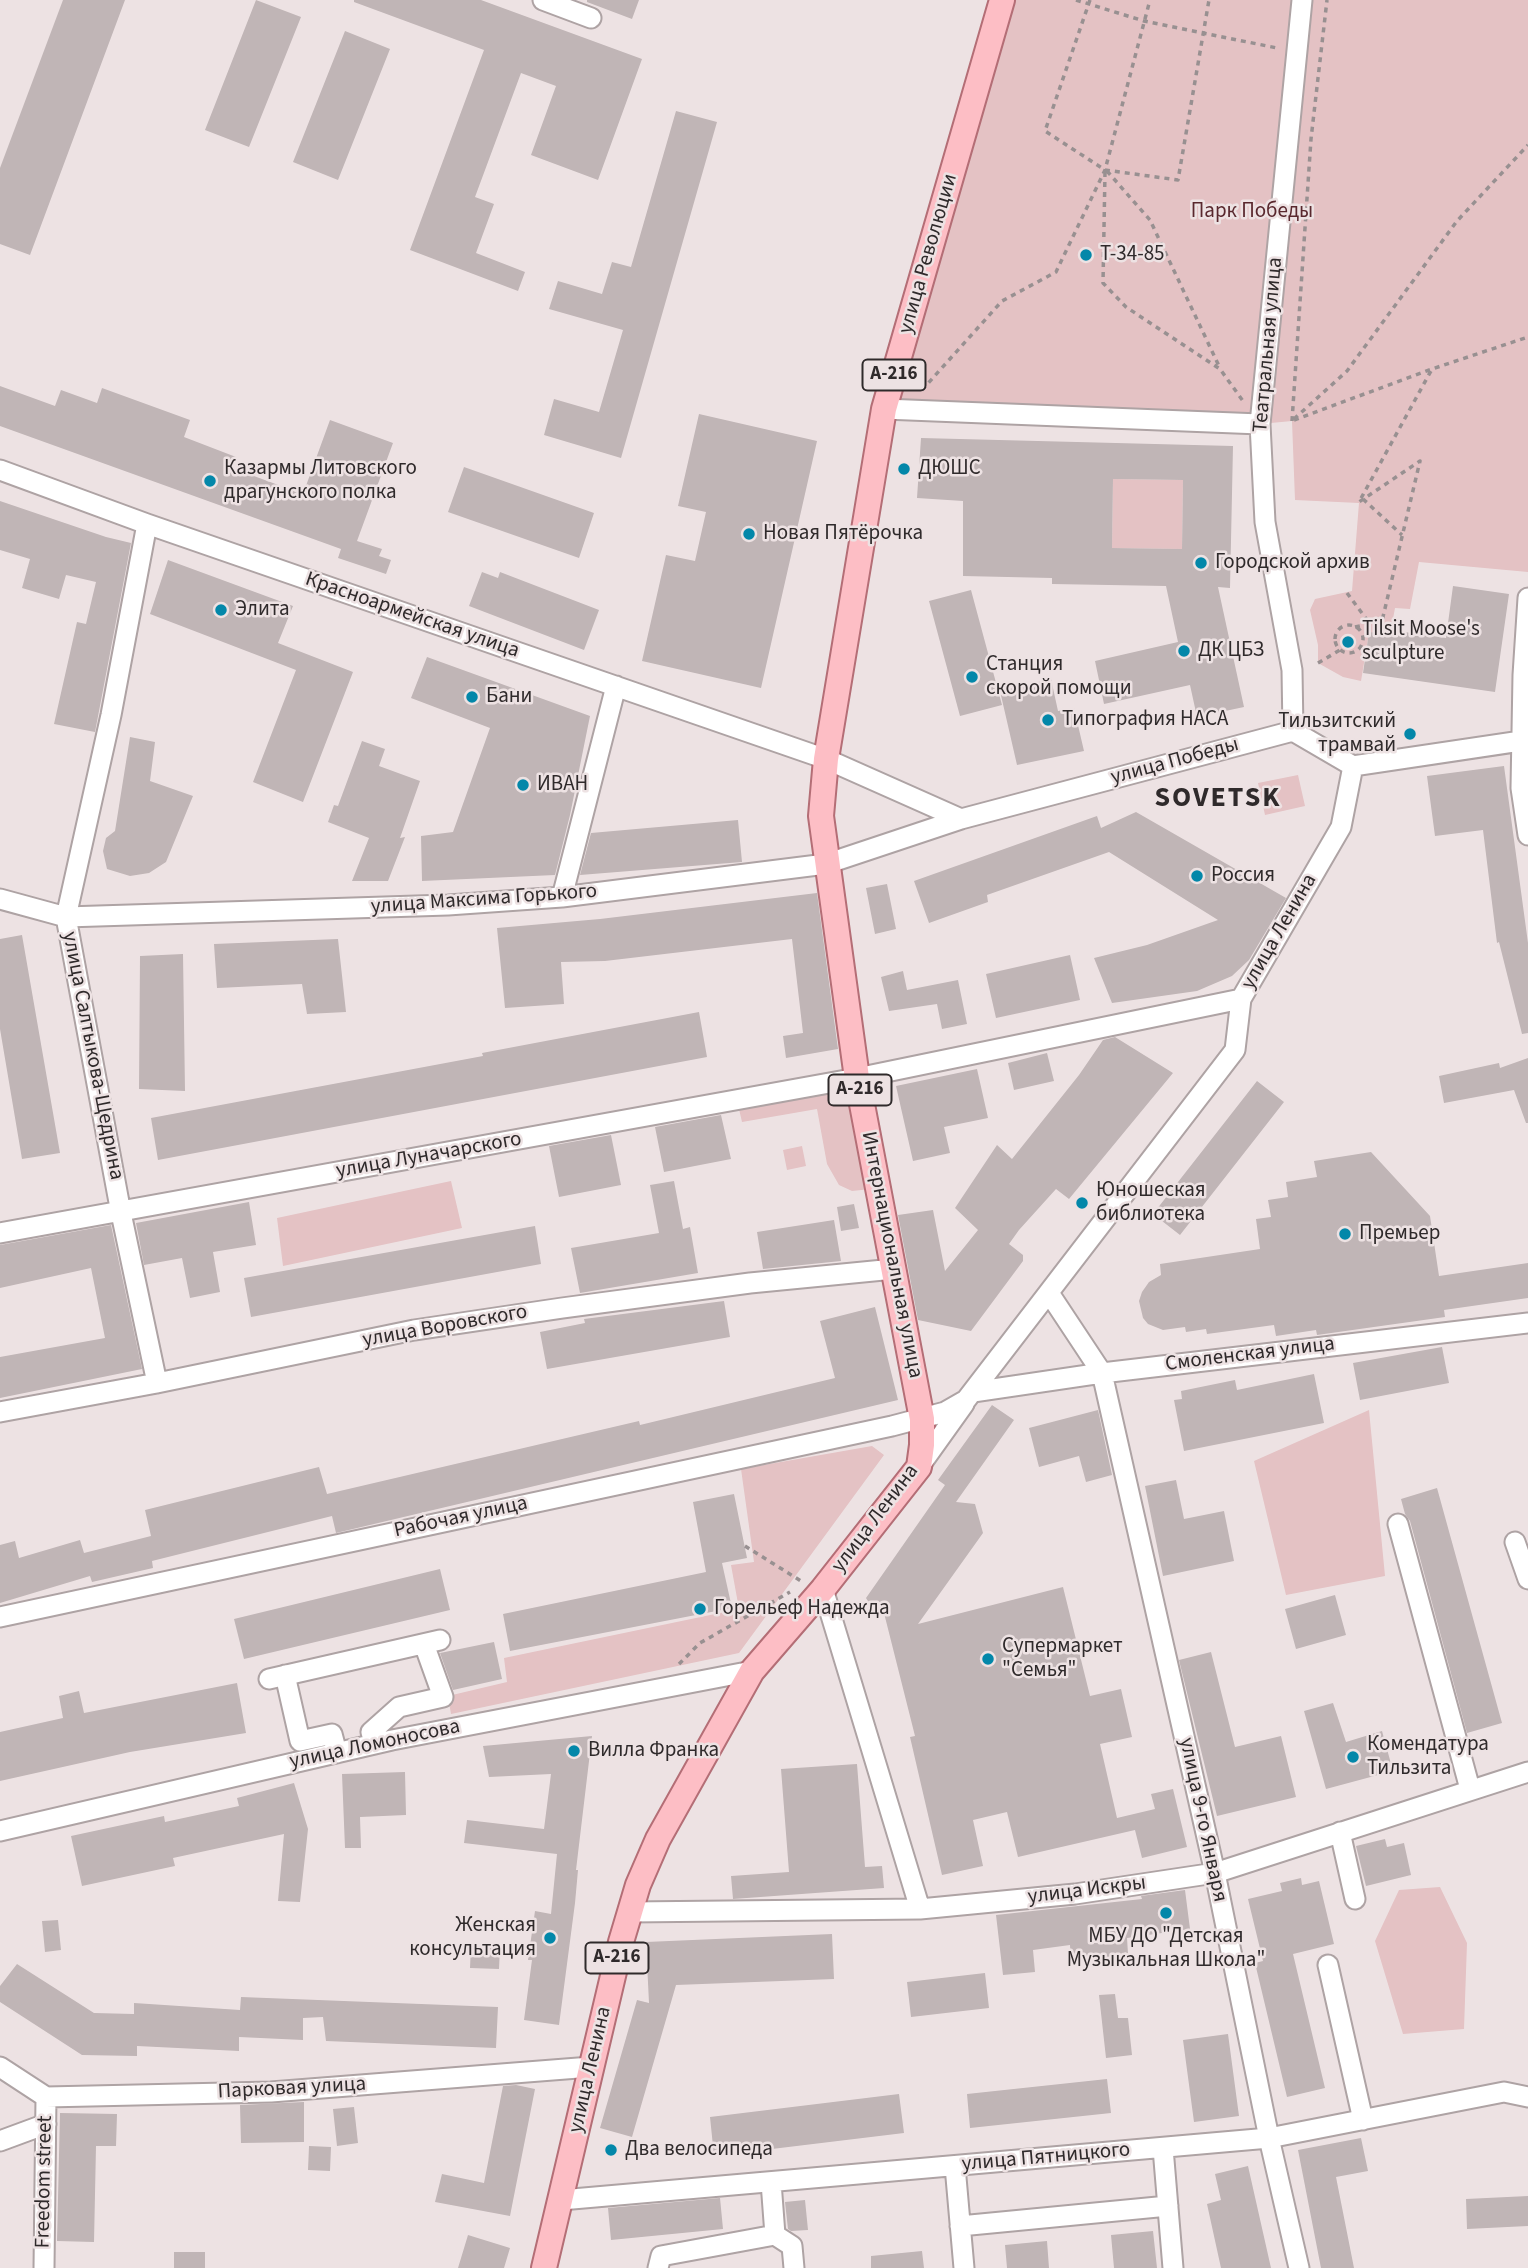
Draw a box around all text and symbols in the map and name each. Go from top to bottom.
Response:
street label: улица Революции [894,171,964,337]
park label: Парк Победы [1191,199,1313,225]
place label: Т-34-85 [1100,242,1165,268]
marker: Т-34-85 [1078,247,1094,263]
street label: Театральная улица [1249,256,1289,434]
road number: А-216 [862,360,926,390]
place label: Казармы Литовского драгунского полка [224,456,417,506]
place label: ДЮШС [918,456,981,482]
marker: ДЮШС [896,461,912,477]
marker: Казармы Литовского драгунского полка [202,473,218,489]
place label: Новая Пятёрочка [763,521,923,547]
marker: Новая Пятёрочка [741,526,757,542]
place label: Городской архив [1215,550,1370,576]
marker: Городской архив [1193,555,1209,571]
street label: Красноармейская улица [302,567,522,665]
place label: Элита [235,597,290,623]
marker: Элита [213,602,229,618]
place label: Tilsit Moose's sculpture [1362,617,1480,667]
marker: Tilsit Moose's sculpture [1340,634,1356,650]
place label: ДК ЦБЗ [1198,638,1264,664]
marker: ДК ЦБЗ [1176,643,1192,659]
place label: Станция скорой помощи [986,652,1132,702]
marker: Станция скорой помощи [964,669,980,685]
place label: Бани [486,684,532,710]
marker: Бани [464,689,480,705]
place label: Типография НАСА [1062,707,1228,733]
place label: Тильзитский трамвай [1278,709,1396,759]
marker: Типография НАСА [1040,712,1056,728]
marker: Тильзитский трамвай [1402,726,1418,742]
street label: улица Победы [1108,733,1242,791]
place label: ИВАН [537,772,588,798]
marker: ИВАН [515,777,531,793]
district label: SOVETSK [1155,783,1281,817]
place label: Россия [1211,863,1275,889]
marker: Россия [1189,868,1205,884]
street label: улица Ленина [1237,870,1323,994]
street label: улица Максима Горького [370,880,598,920]
street label: улица Салтыкова-Щедрина [56,930,128,1182]
road number: А-216 [828,1074,892,1106]
street label: улица Луначарского [334,1127,524,1185]
street label: Интернациональная улица [855,1130,927,1380]
place label: Юношеская библиотека [1096,1178,1206,1228]
marker: Юношеская библиотека [1074,1195,1090,1211]
place label: Премьер [1359,1221,1440,1247]
marker: Премьер [1337,1226,1353,1242]
street label: улица Воровского [361,1300,529,1354]
street label: Смоленская улица [1164,1332,1336,1378]
street label: улица Ленина [827,1460,925,1578]
street label: Рабочая улица [392,1492,530,1544]
place label: Горельеф Надежда [714,1596,890,1622]
marker: Горельеф Надежда [692,1601,708,1617]
place label: Супермаркет "Семья" [1002,1634,1123,1684]
marker: Супермаркет "Семья" [980,1651,996,1667]
street label: улица Ломоносова [288,1715,462,1775]
place label: Комендатура Тильзита [1367,1732,1489,1782]
street label: улица 9-го Января [1172,1736,1232,1904]
place label: Вилла Франка [588,1738,719,1764]
marker: Вилла Франка [566,1743,582,1759]
marker: Комендатура Тильзита [1345,1749,1361,1765]
street label: улица Искры [1026,1871,1148,1911]
marker: МБУ ДО "Детская Музыкальная Школа" [1158,1905,1174,1921]
place label: Женская консультация [409,1913,536,1963]
place label: МБУ ДО "Детская Музыкальная Школа" [1067,1924,1265,1974]
marker: Женская консультация [542,1930,558,1946]
road number: А-216 [586,1942,648,1974]
street label: улица Ленина [564,2004,618,2136]
street label: Парковая улица [217,2073,367,2105]
street label: Freedom street [31,2115,59,2249]
place label: Два велосипеда [625,2137,773,2163]
street label: улица Пятницкого [961,2138,1131,2178]
marker: Два велосипеда [603,2142,619,2158]

